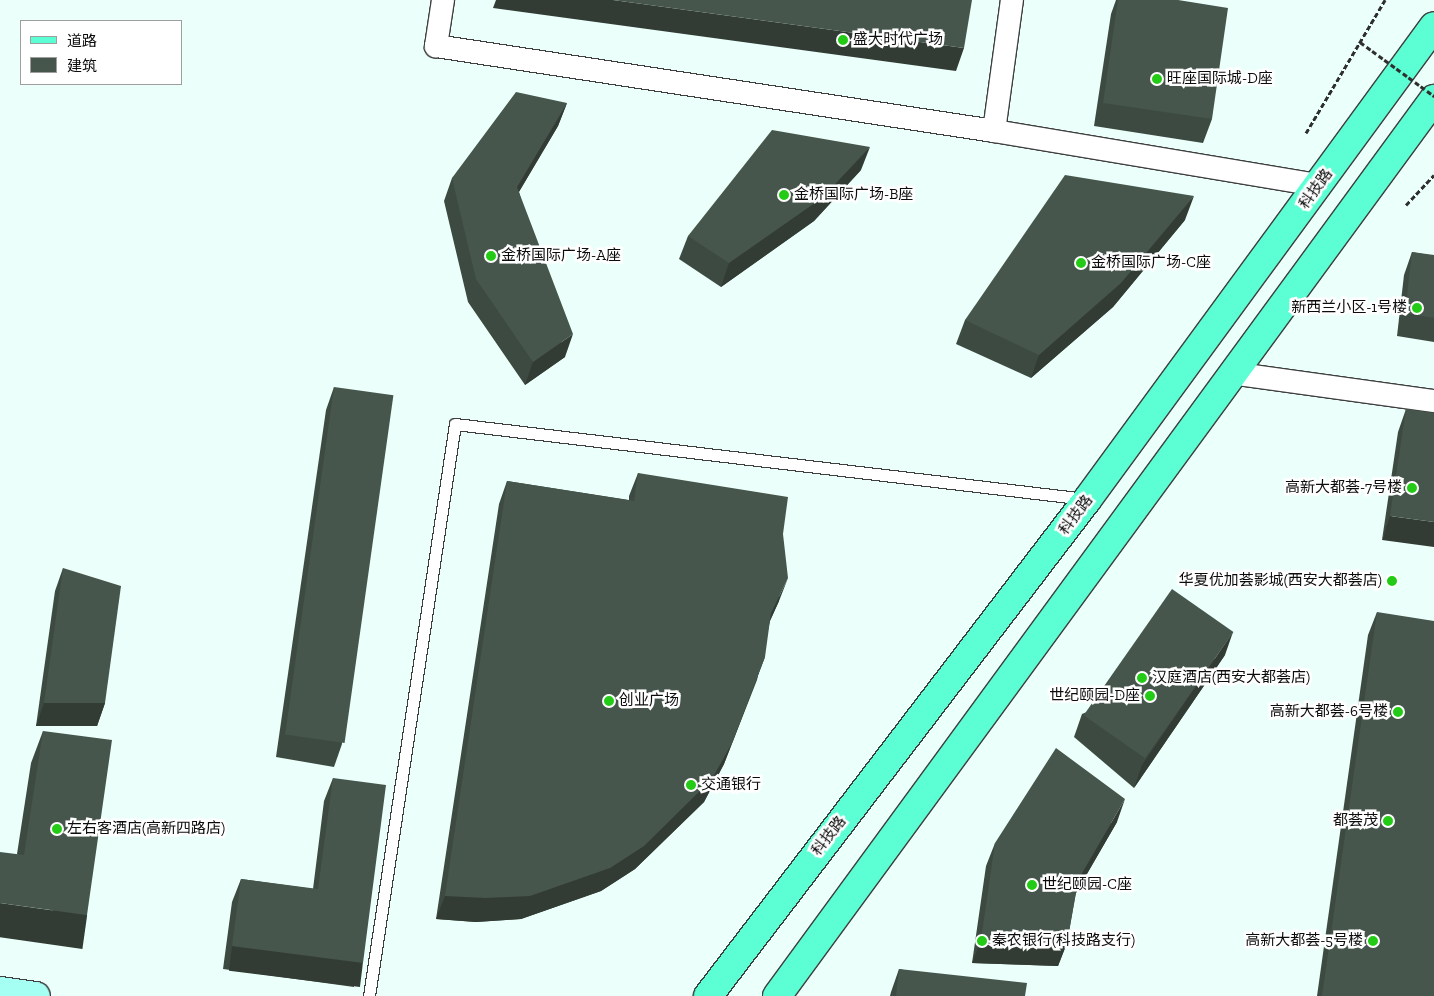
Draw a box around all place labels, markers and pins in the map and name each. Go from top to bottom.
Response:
place label: 盛大时代广场 [853,31,943,49]
marker: 盛大时代广场 [837,34,849,46]
place label: 旺座国际城-D座 [1167,70,1272,88]
marker: 旺座国际城-D座 [1151,73,1163,85]
place label: 金桥国际广场-B座 [794,186,913,204]
marker: 金桥国际广场-B座 [778,189,790,201]
place label: 金桥国际广场-A座 [501,247,620,265]
marker: 金桥国际广场-A座 [485,250,497,262]
place label: 金桥国际广场-C座 [1091,254,1211,272]
marker: 金桥国际广场-C座 [1075,257,1087,269]
place label: 新西兰小区-1号楼 [1291,299,1407,317]
marker: 新西兰小区-1号楼 [1411,302,1423,314]
place label: 高新大都荟-7号楼 [1285,479,1402,497]
marker: 高新大都荟-7号楼 [1406,482,1418,494]
place label: 华夏优加荟影城(西安大都荟店) [1179,572,1382,590]
marker: 华夏优加荟影城(西安大都荟店) [1386,575,1398,587]
place label: 汉庭酒店(西安大都荟店) [1152,669,1310,687]
marker: 汉庭酒店(西安大都荟店) [1136,672,1148,684]
place label: 世纪颐园-D座 [1050,687,1140,705]
marker: 世纪颐园-D座 [1144,690,1156,702]
place label: 创业广场 [619,692,679,710]
marker: 创业广场 [603,695,615,707]
place label: 高新大都荟-6号楼 [1270,703,1388,721]
marker: 高新大都荟-6号楼 [1392,706,1404,718]
place label: 交通银行 [701,776,761,794]
marker: 交通银行 [685,779,697,791]
place label: 都荟茂 [1333,812,1378,830]
marker: 都荟茂 [1382,815,1394,827]
place label: 左右客酒店(高新四路店) [67,820,225,838]
marker: 左右客酒店(高新四路店) [51,823,63,835]
place label: 世纪颐园-C座 [1042,876,1132,894]
marker: 世纪颐园-C座 [1026,879,1038,891]
place label: 秦农银行(科技路支行) [992,932,1135,950]
place label: 高新大都荟-5号楼 [1245,932,1363,950]
marker: 秦农银行(科技路支行) [976,935,988,947]
marker: 高新大都荟-5号楼 [1367,935,1379,947]

